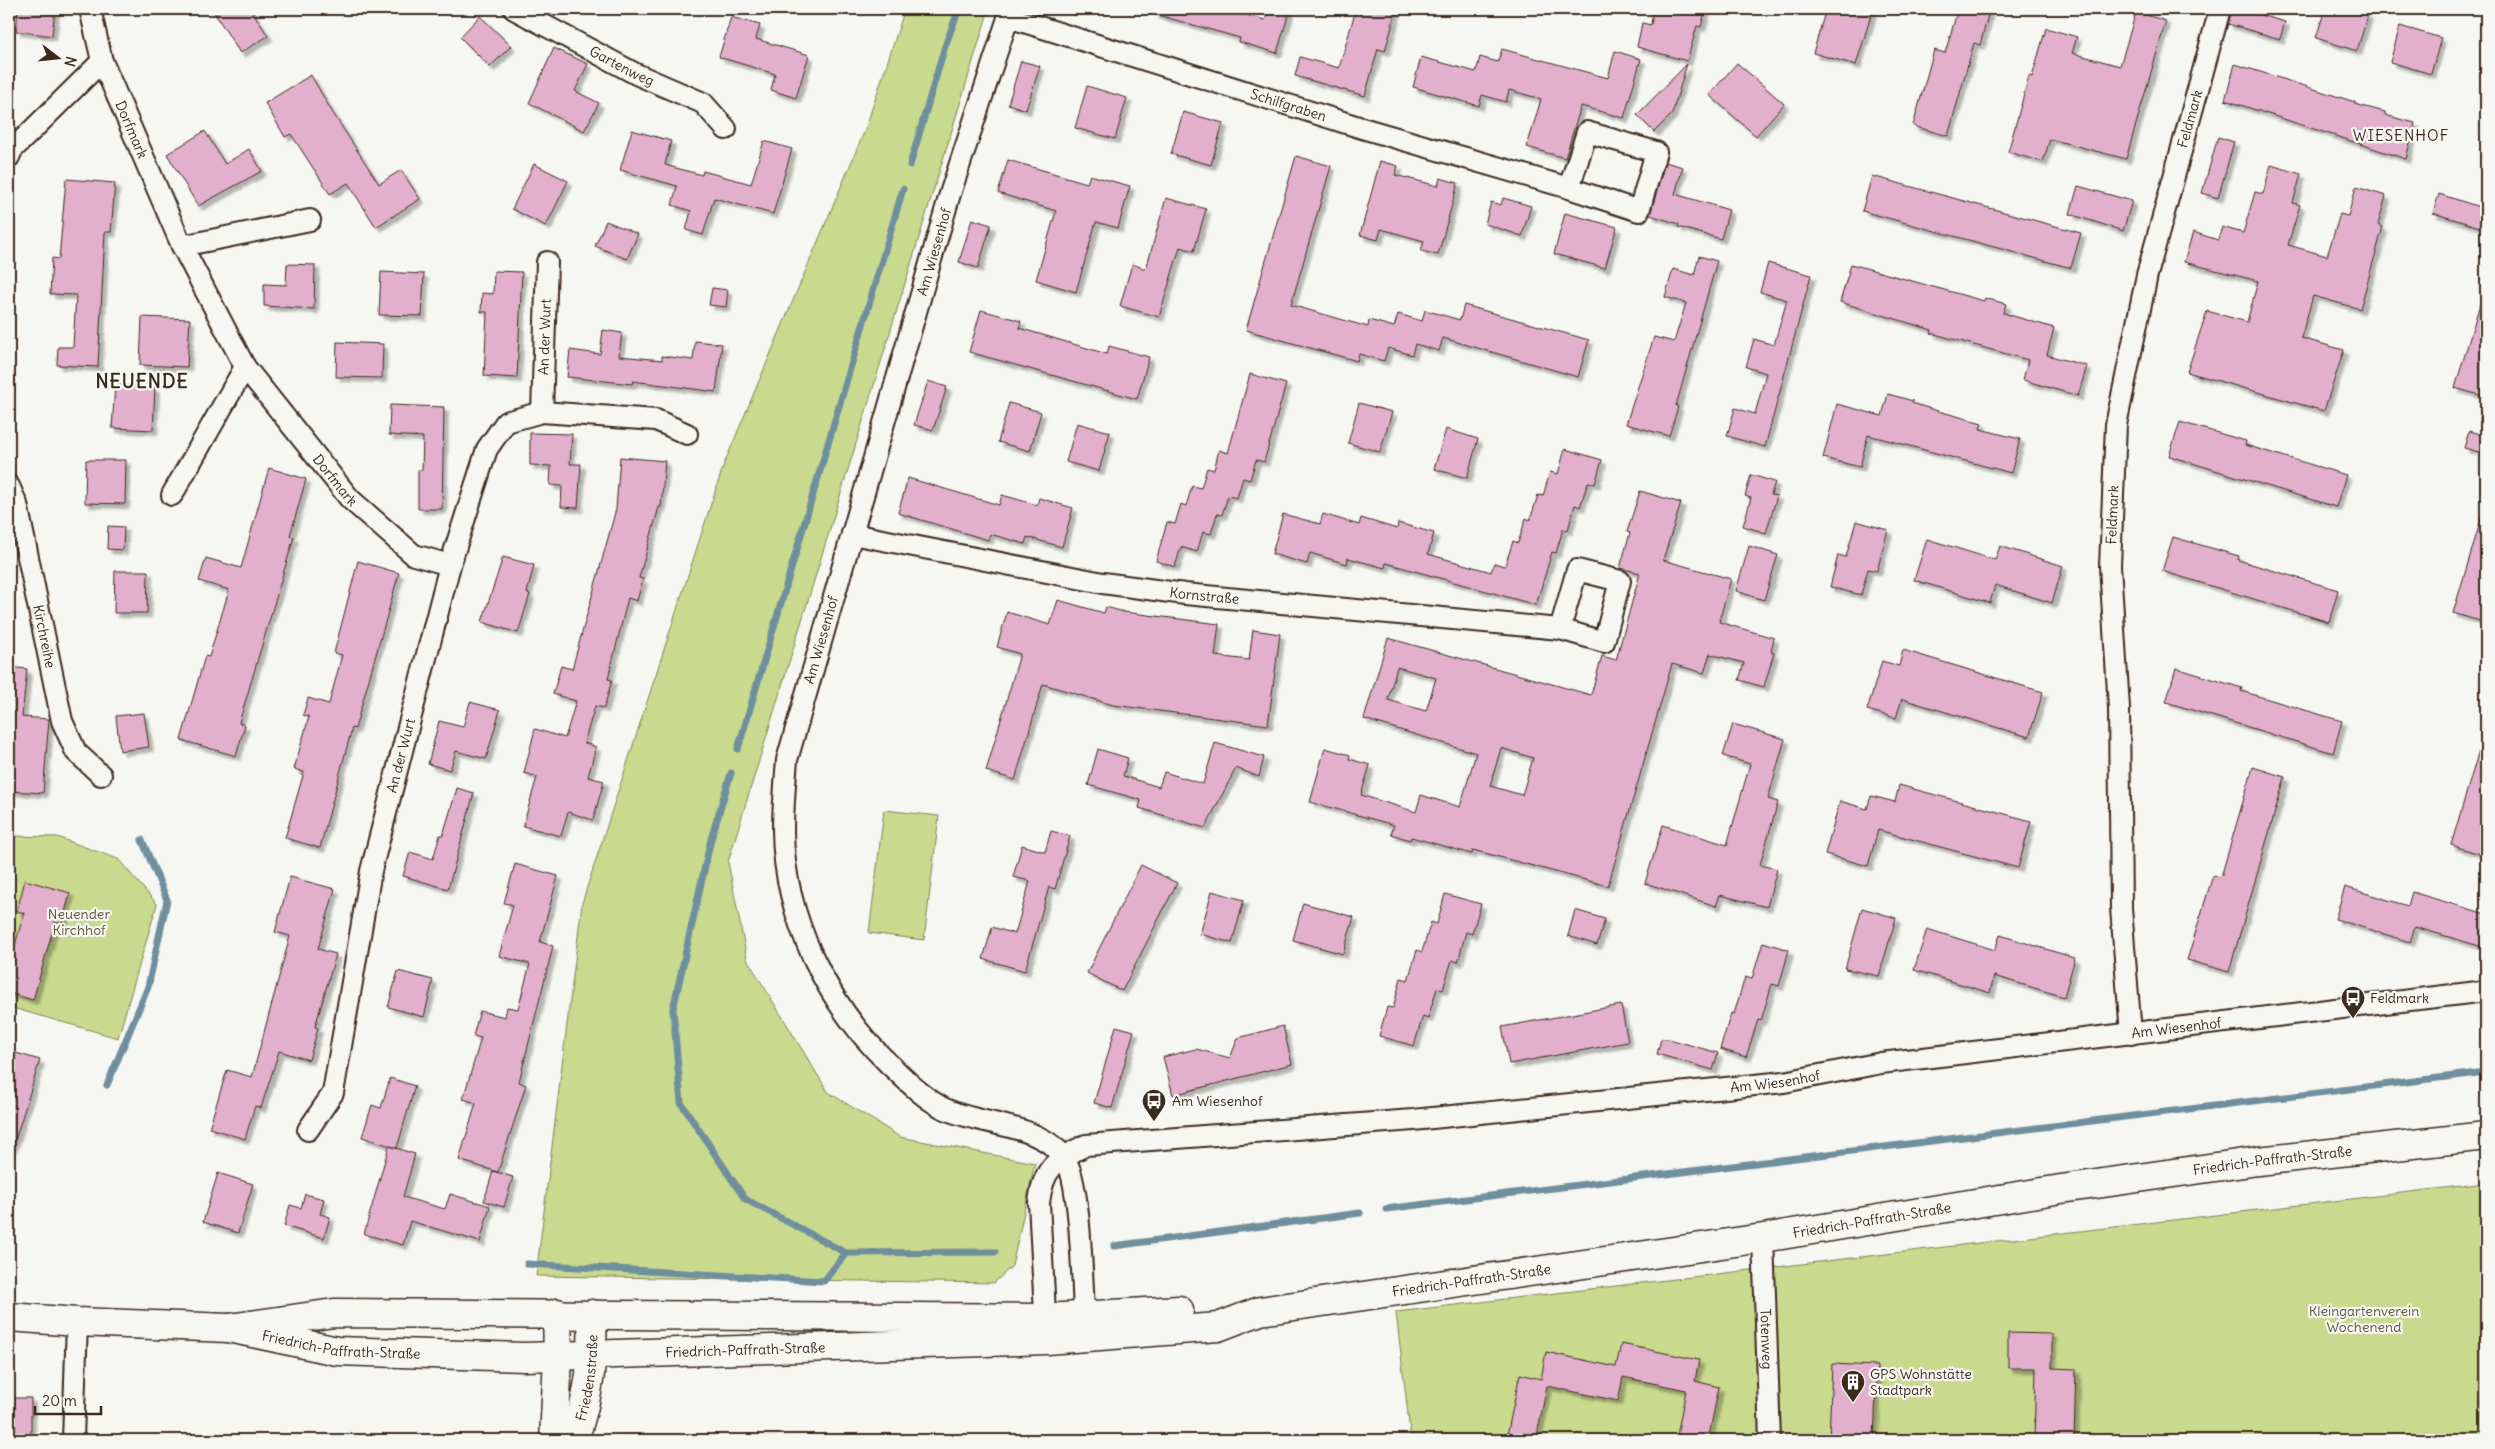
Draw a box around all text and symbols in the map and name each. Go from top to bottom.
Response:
north arrow [32,32,82,82]
street label: Gartenweg [586,42,657,90]
text: N [61,54,80,69]
street label: Schilfgraben [1248,85,1329,125]
street label: Feldmark [2173,88,2206,150]
street label: Dorfmark [111,98,152,161]
district label: WIESENHOF [2353,126,2449,145]
street label: Am Wiesenhof [913,206,955,298]
street label: An der Wurt [534,298,555,375]
district label: NEUENDE [95,369,189,393]
street label: Dorfmark [309,451,361,510]
street label: Feldmark [2102,485,2122,545]
street label: Kornstraße [1168,583,1240,608]
street label: Am Wiesenhof [800,594,842,686]
street label: Kirchreihe [29,603,60,670]
street label: An der Wurt [383,716,419,795]
park label: Neuender Kirchhof [48,905,110,939]
bus stop icon: Feldmark [2340,985,2366,1019]
place label: Feldmark [2370,989,2429,1007]
street label: Am Wiesenhof [2130,1014,2223,1042]
street label: Am Wiesenhof [1729,1066,1822,1096]
bus stop icon: Am Wiesenhof [1141,1088,1167,1122]
place label: Am Wiesenhof [1172,1092,1263,1110]
street label: Friedrich-Paffrath-Straße [2192,1142,2353,1179]
street label: Friedrich-Paffrath-Straße [1792,1198,1952,1242]
street label: Friedrich-Paffrath-Straße [1391,1260,1552,1301]
park label: Kleingartenverein Wochenend [2309,1302,2419,1336]
street label: Totenweg [1756,1308,1777,1370]
street label: Friedrich-Paffrath-Straße [260,1326,421,1363]
street label: Friedenstraße [572,1335,601,1423]
street label: Friedrich-Paffrath-Straße [665,1338,826,1361]
place label: GPS Wohnstätte Stadtpark [1870,1365,1972,1399]
building icon: GPS Wohnstätte Stadtpark [1840,1369,1866,1403]
scale bar [35,1384,101,1416]
text: 20 m [42,1391,77,1410]

